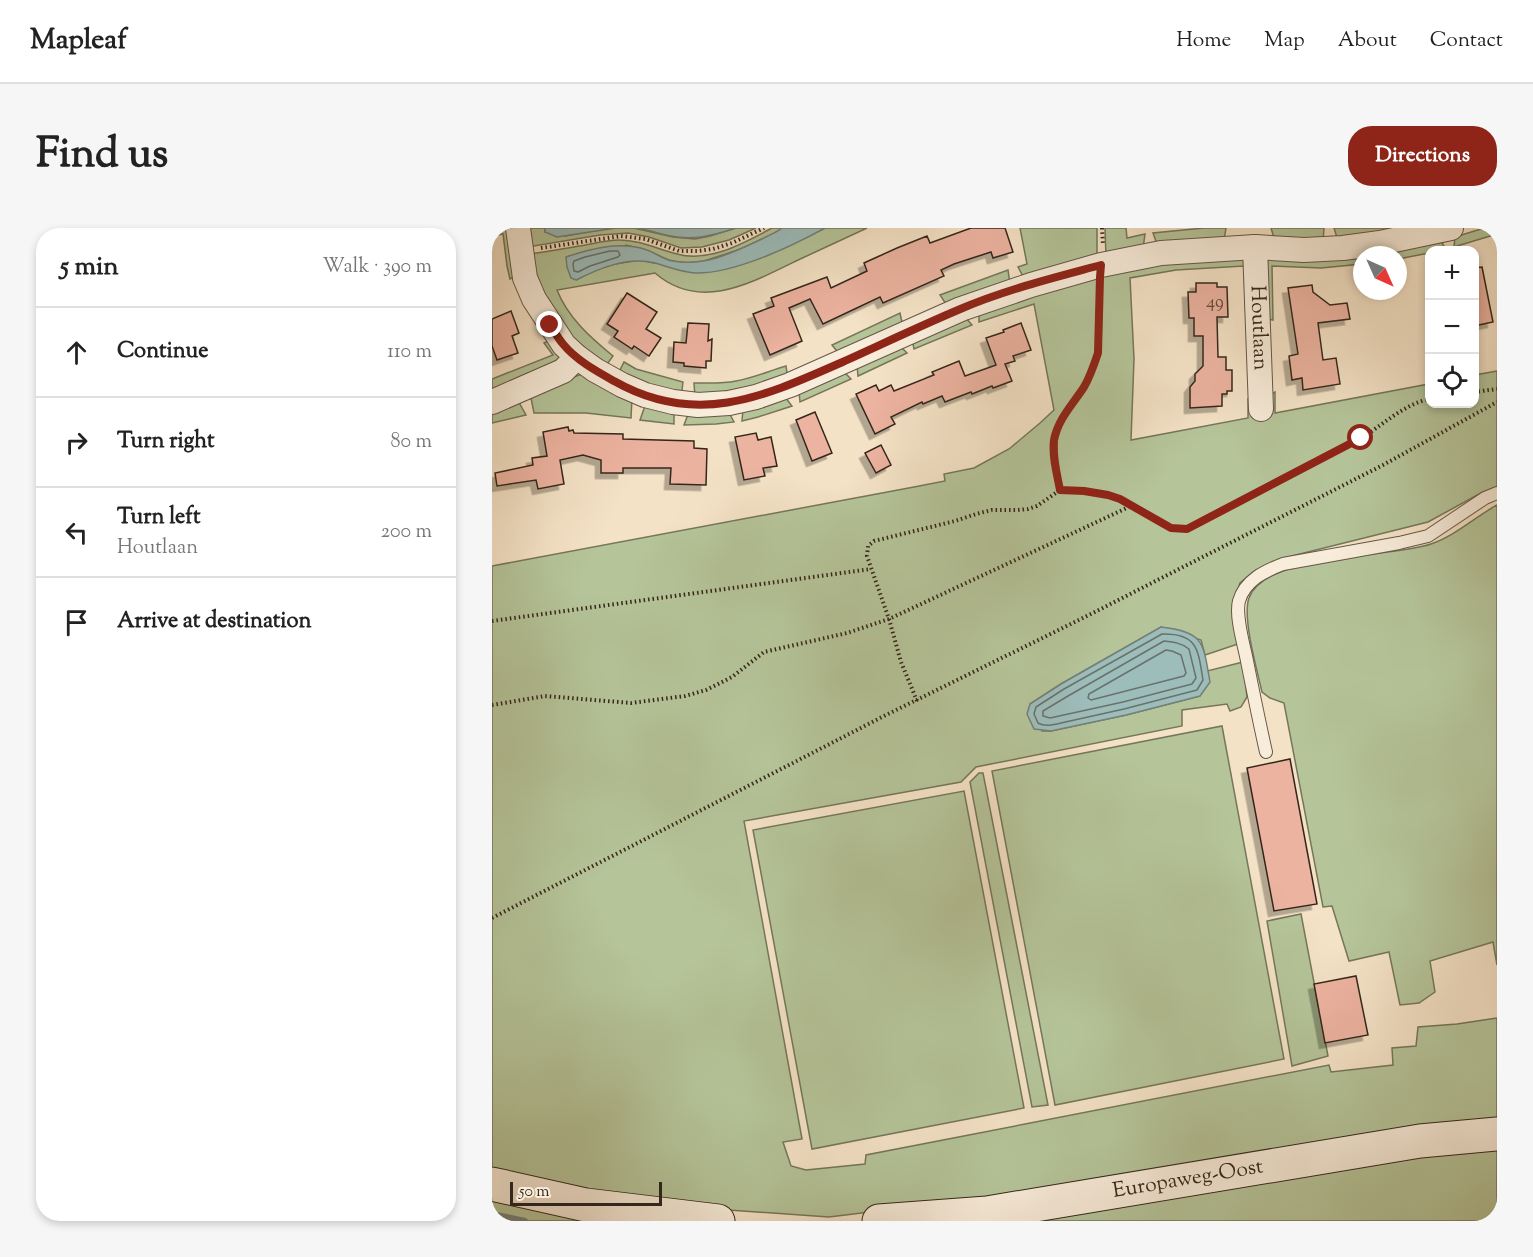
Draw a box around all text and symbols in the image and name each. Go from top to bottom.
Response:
text: Mapleaf [30,21,127,61]
text: Home [1176,26,1231,56]
text: Map [1264,26,1305,56]
text: About [1338,26,1397,56]
text: Contact [1430,26,1503,56]
text: Find us [36,126,168,186]
button: Directions [1348,126,1497,186]
north arrow [1353,246,1407,300]
map controls [1425,246,1479,408]
button: + [1425,246,1479,300]
text: 5 min [60,249,119,286]
text: Walk · 390 m [323,253,432,282]
street label: Houtlaan [1241,285,1275,371]
house number: 49 [1206,290,1224,316]
button: − [1425,300,1479,354]
route end [536,311,562,337]
icon: ahead [60,336,93,369]
text: Continue [117,336,208,368]
text: 110 m [387,338,432,367]
button: locate [1425,354,1479,408]
route start [1347,424,1373,450]
icon: right [60,426,93,459]
text: Turn right [117,426,214,458]
text: 80 m [391,428,432,457]
text: Turn left [117,502,200,534]
icon: left [60,516,93,549]
text: 200 m [381,518,432,547]
text: Houtlaan [117,534,198,563]
icon: arrive [60,606,93,639]
text: Arrive at destination [117,606,312,638]
street label: Europaweg-Oost [1110,1152,1265,1207]
scale bar [510,1179,662,1206]
text: 50 m [519,1181,550,1204]

